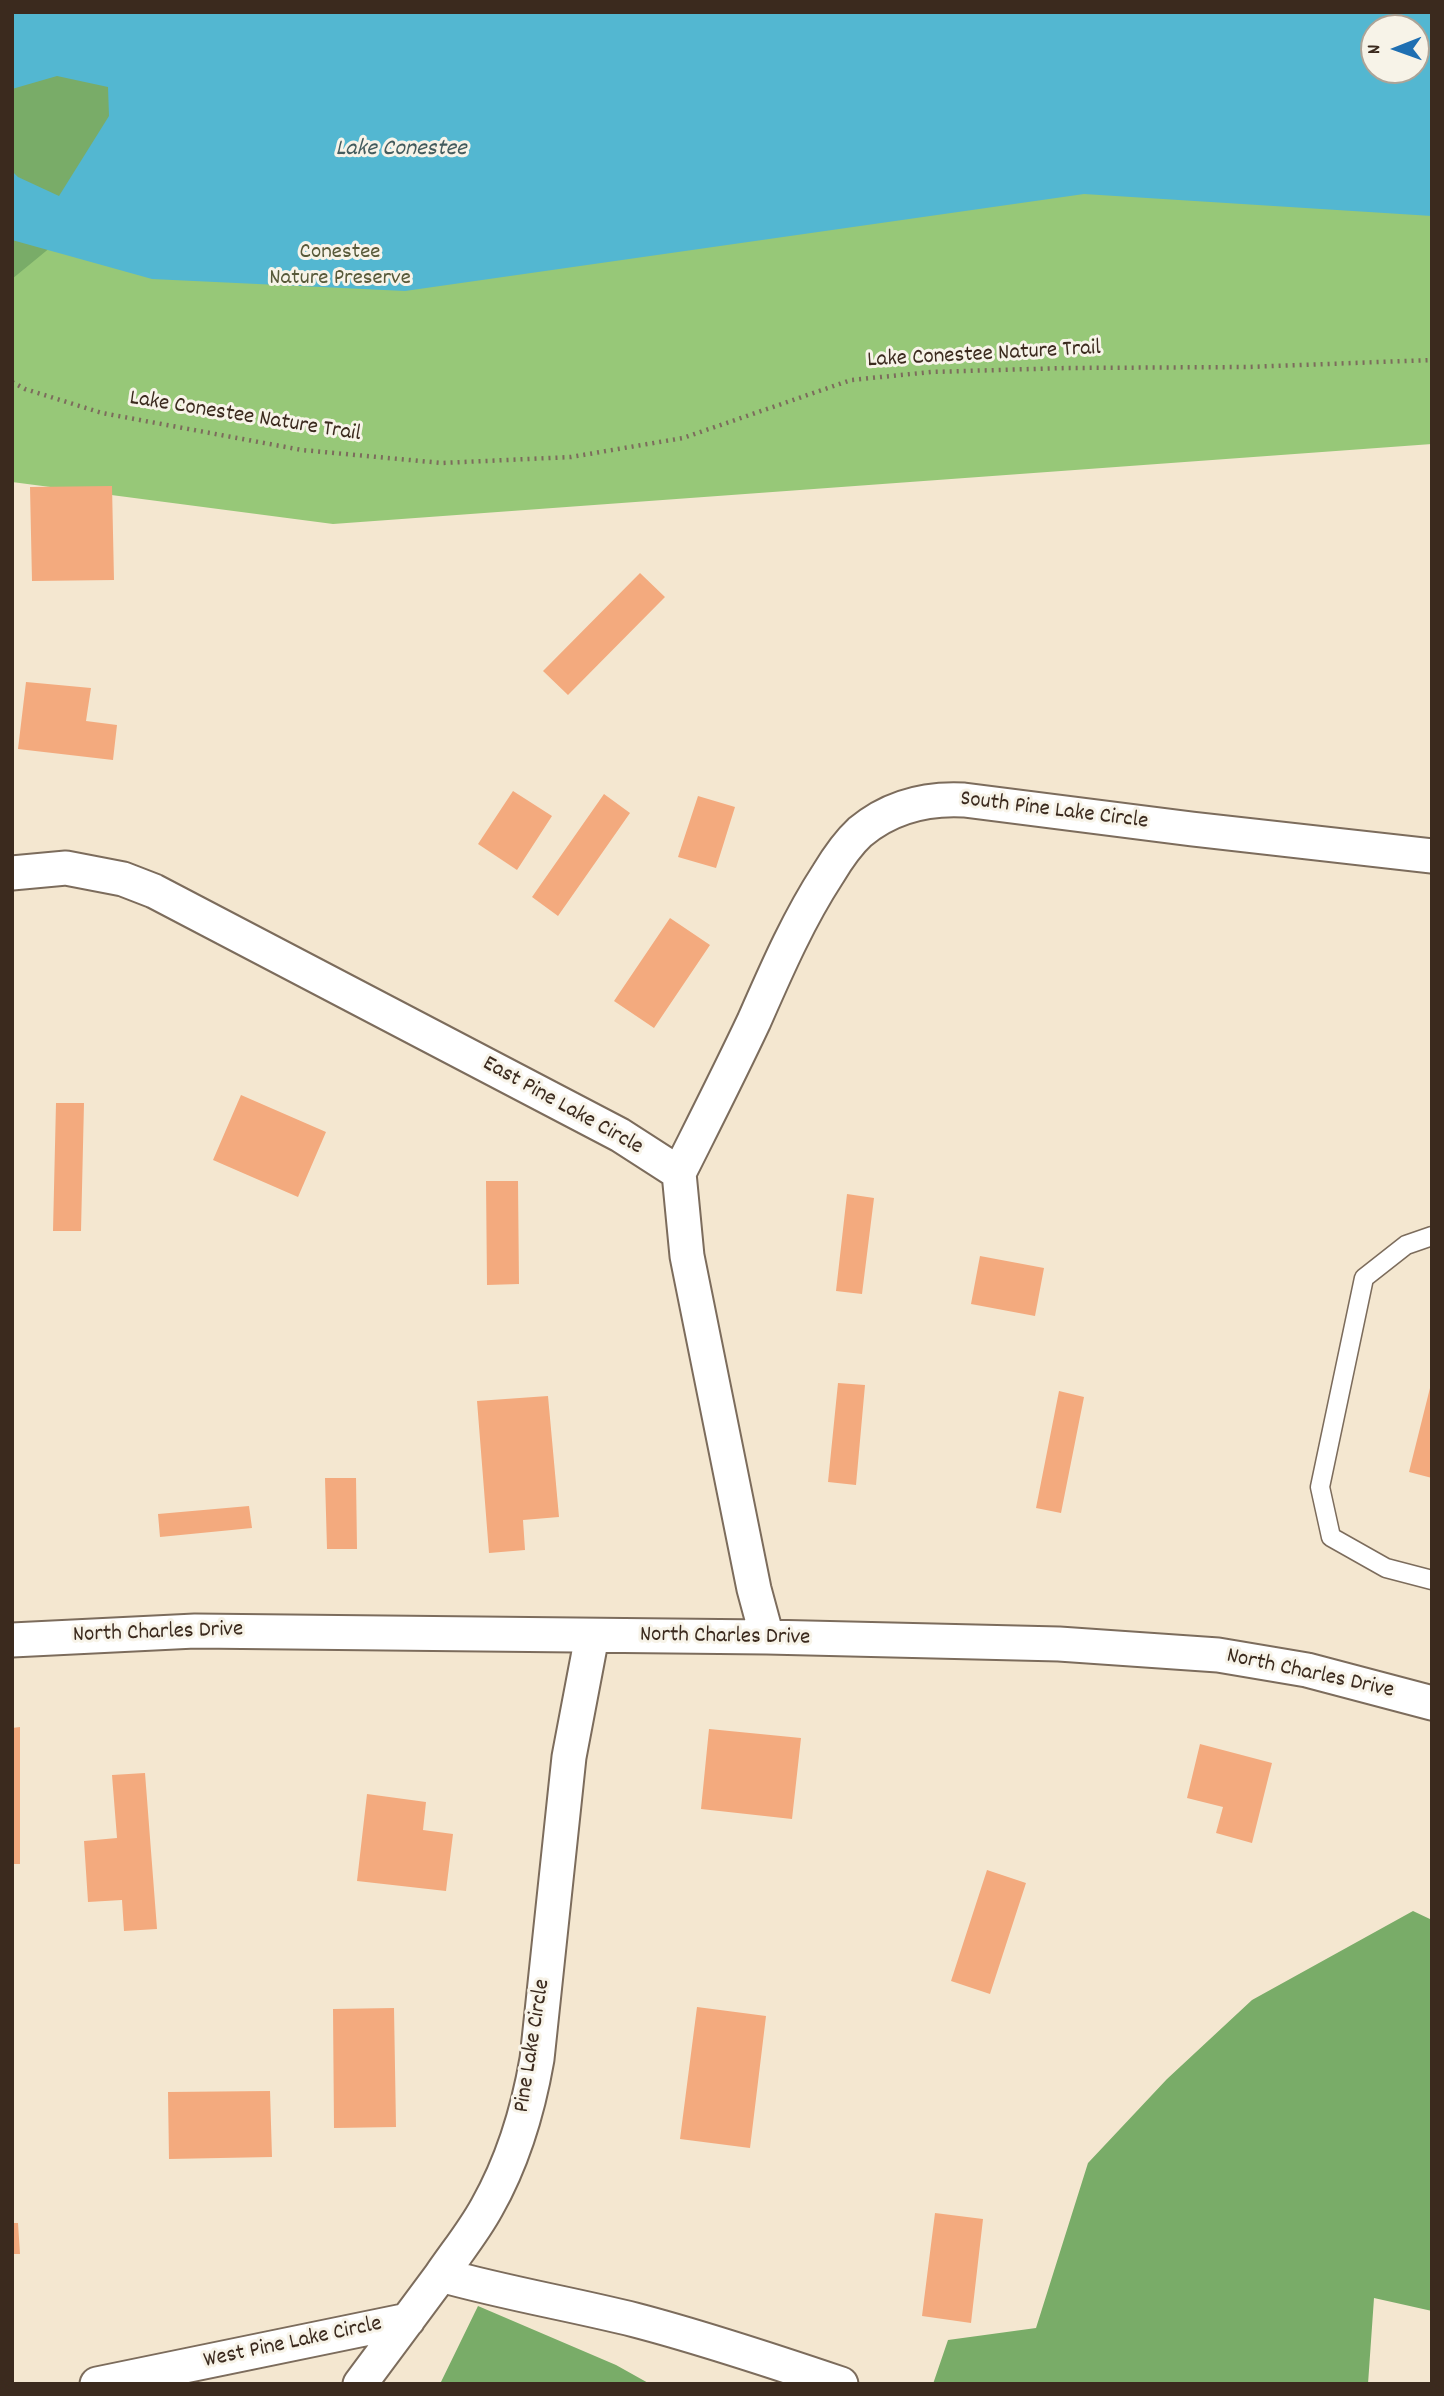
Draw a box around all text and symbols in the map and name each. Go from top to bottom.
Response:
north arrow [1360,14,1430,84]
text: N [1362,44,1389,54]
water label: Lake Conestee [335,137,467,165]
park label: Conestee Nature Preserve [269,240,411,294]
street label: Lake Conestee Nature Trail [867,336,1101,376]
street label: Lake Conestee Nature Trail [127,386,363,450]
street label: South Pine Lake Circle [958,787,1150,837]
street label: East Pine Lake Circle [477,1051,647,1163]
street label: North Charles Drive [72,1617,244,1651]
street label: North Charles Drive [640,1623,810,1653]
street label: North Charles Drive [1224,1644,1396,1706]
street label: Pine Lake Circle [510,1977,558,2115]
street label: West Pine Lake Circle [201,2312,385,2376]

